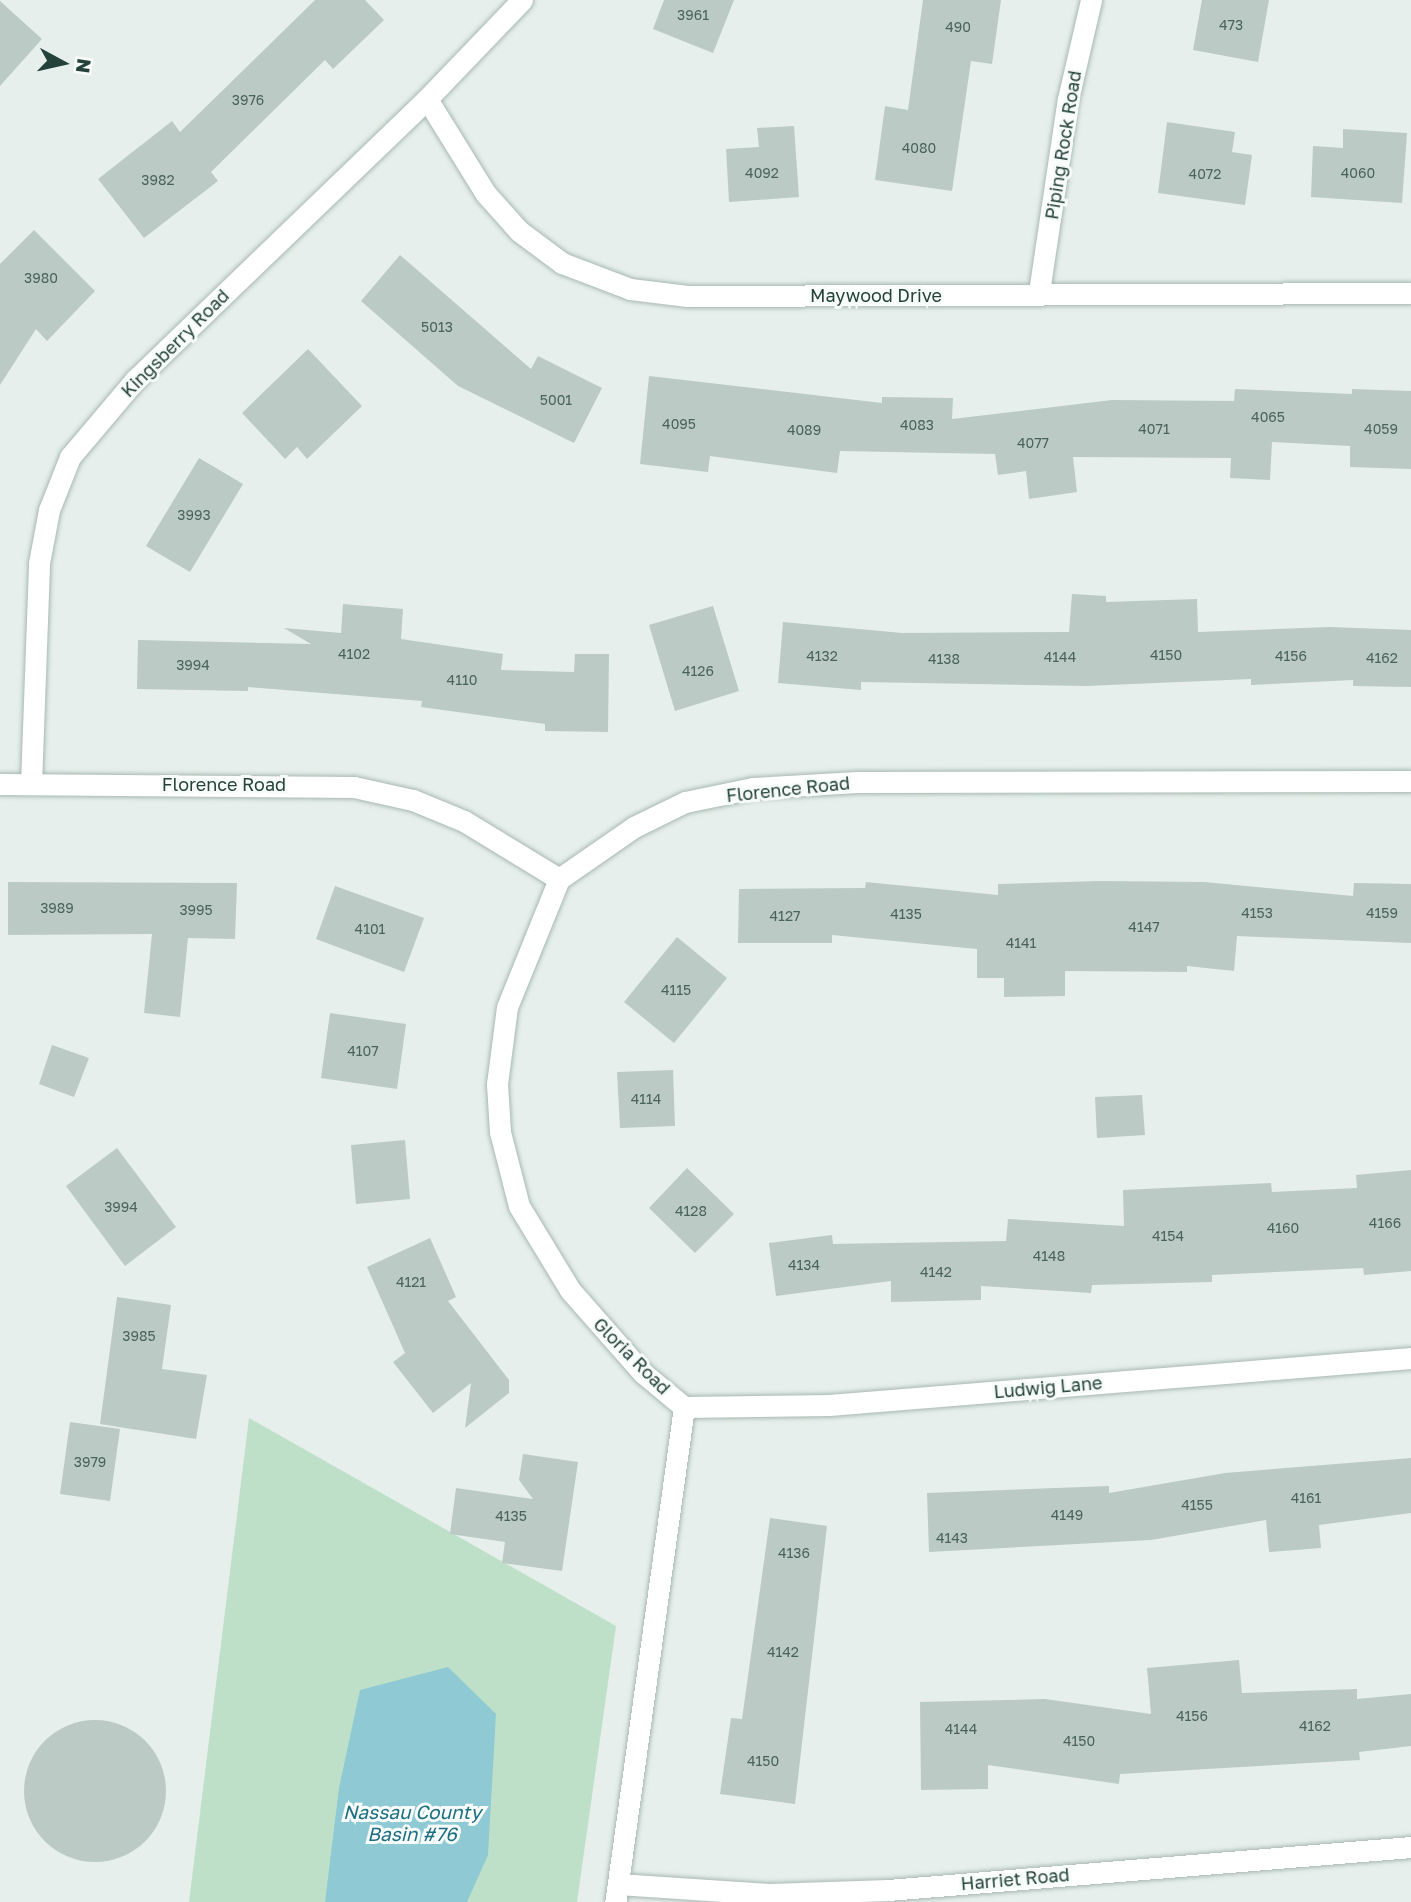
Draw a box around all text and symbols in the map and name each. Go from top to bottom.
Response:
house number: 3961 [677,7,709,23]
house number: 473 [1219,17,1243,33]
house number: 490 [945,19,971,35]
north arrow [28,28,98,98]
text: N [72,57,97,75]
street label: Piping Rock Road [1041,69,1085,221]
house number: 3976 [232,92,264,108]
house number: 4080 [902,140,936,156]
house number: 4092 [745,165,779,181]
house number: 4060 [1341,165,1375,181]
house number: 4072 [1189,166,1221,182]
house number: 3982 [141,172,175,188]
house number: 3980 [24,270,58,286]
street label: Maywood Drive [810,284,942,306]
street label: Kingsberry Road [117,285,233,401]
house number: 5013 [421,319,453,335]
house number: 5001 [540,392,572,408]
house number: 4065 [1251,409,1285,425]
house number: 4095 [662,416,696,432]
house number: 4083 [900,417,934,433]
house number: 4071 [1138,421,1170,437]
house number: 4059 [1364,421,1398,437]
house number: 4089 [787,422,821,438]
house number: 4077 [1017,435,1049,451]
house number: 3993 [177,507,211,523]
house number: 4102 [338,646,370,662]
house number: 4150 [1150,647,1182,663]
house number: 4132 [806,648,838,664]
house number: 4156 [1275,648,1307,664]
house number: 4144 [1044,649,1076,665]
house number: 4162 [1366,650,1398,666]
house number: 4138 [928,651,960,667]
house number: 3994 [176,657,210,673]
house number: 4126 [682,663,714,679]
house number: 4110 [447,672,477,688]
street label: Florence Road [725,772,851,806]
street label: Florence Road [162,773,286,795]
house number: 3989 [40,900,74,916]
house number: 3995 [179,902,213,918]
house number: 4153 [1241,905,1273,921]
house number: 4159 [1366,905,1398,921]
house number: 4135 [890,906,922,922]
house number: 4127 [770,908,800,924]
house number: 4147 [1128,919,1160,935]
house number: 4101 [355,921,385,937]
house number: 4141 [1006,935,1036,951]
house number: 4115 [661,982,691,998]
house number: 4107 [347,1043,379,1059]
house number: 4114 [631,1091,661,1107]
house number: 3994 [104,1199,138,1215]
house number: 4128 [675,1203,707,1219]
house number: 4166 [1369,1215,1401,1231]
house number: 4160 [1267,1220,1299,1236]
house number: 4154 [1152,1228,1184,1244]
house number: 4148 [1033,1248,1065,1264]
house number: 4134 [788,1257,820,1273]
house number: 4142 [920,1264,952,1280]
house number: 4121 [396,1274,426,1290]
street label: Gloria Road [589,1313,675,1399]
house number: 3985 [122,1328,156,1344]
street label: Ludwig Lane [993,1371,1103,1403]
house number: 3979 [74,1454,106,1470]
house number: 4161 [1291,1490,1321,1506]
house number: 4155 [1181,1497,1213,1513]
house number: 4149 [1051,1507,1083,1523]
house number: 4135 [495,1508,527,1524]
house number: 4143 [936,1530,968,1546]
house number: 4136 [778,1545,810,1561]
house number: 4142 [767,1644,799,1660]
house number: 4156 [1176,1708,1208,1724]
house number: 4162 [1299,1718,1331,1734]
house number: 4144 [945,1721,977,1737]
house number: 4150 [1063,1733,1095,1749]
house number: 4150 [747,1753,779,1769]
water label: Nassau County Basin #76 [343,1801,481,1845]
street label: Harriet Road [960,1863,1070,1895]

